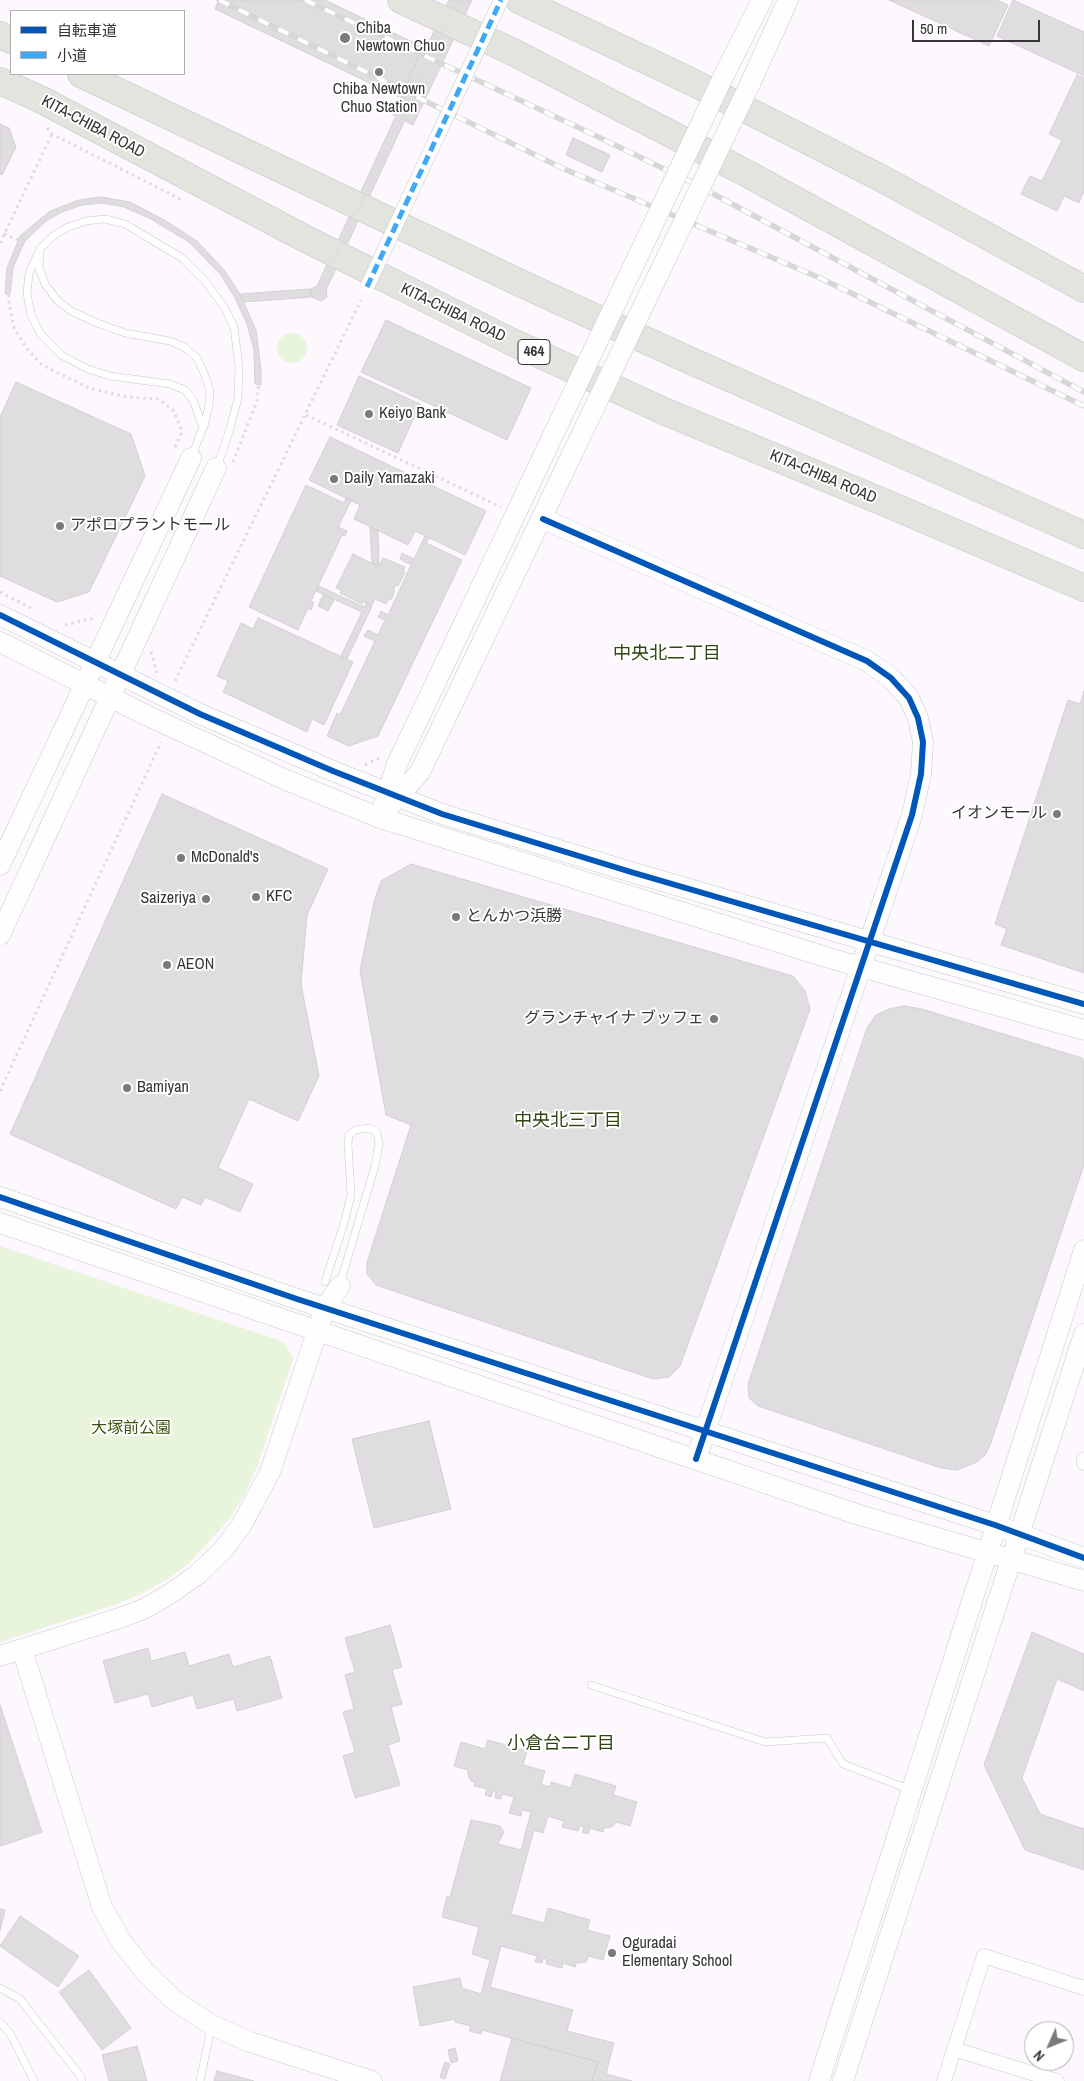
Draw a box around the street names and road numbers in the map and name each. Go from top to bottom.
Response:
street label: KITA-CHIBA ROAD [38,92,148,162]
street label: KITA-CHIBA ROAD [397,279,509,347]
road number: 464 [518,340,550,364]
street label: KITA-CHIBA ROAD [767,446,879,508]

